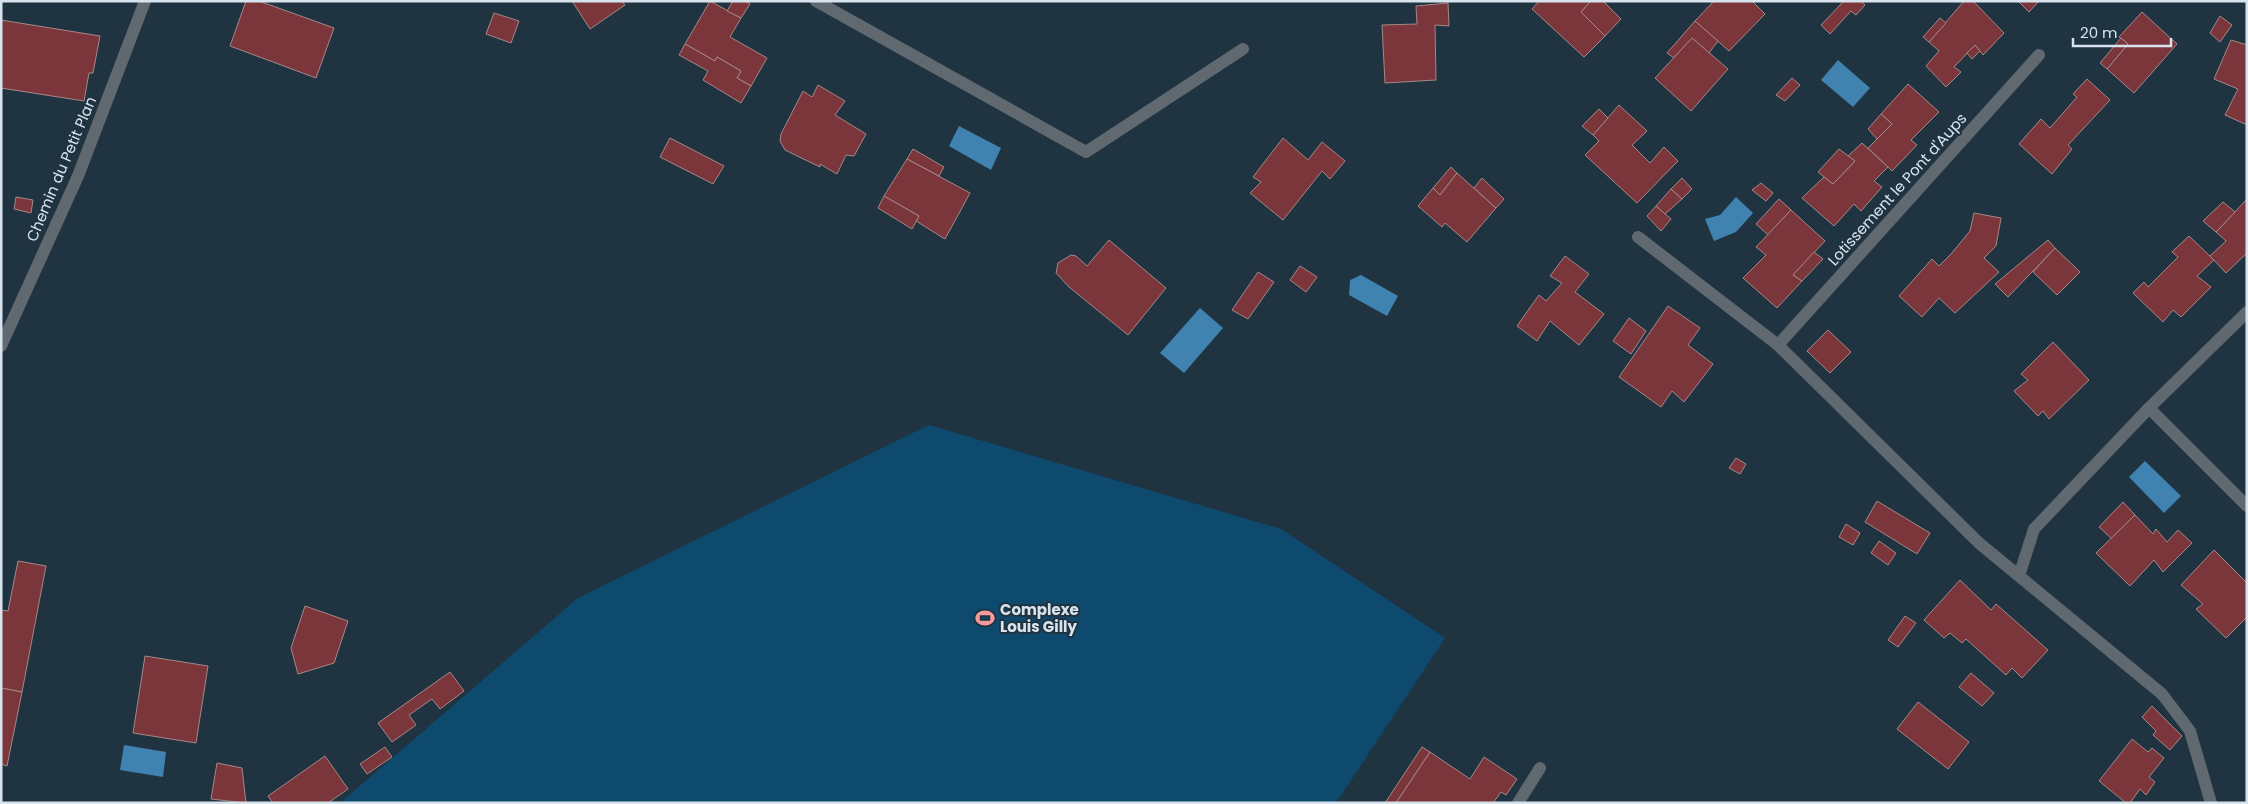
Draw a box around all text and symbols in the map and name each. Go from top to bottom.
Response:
scale bar [2073,15,2170,47]
text: 20 m [2080,22,2118,43]
street label: Chemin du Petit Plan [21,93,101,245]
street label: Lotissement le Pont d'Aups [1823,108,1971,270]
place label: Complexe Louis Gilly [1000,599,1079,637]
sports icon: Complexe Louis Gilly [974,607,996,629]

